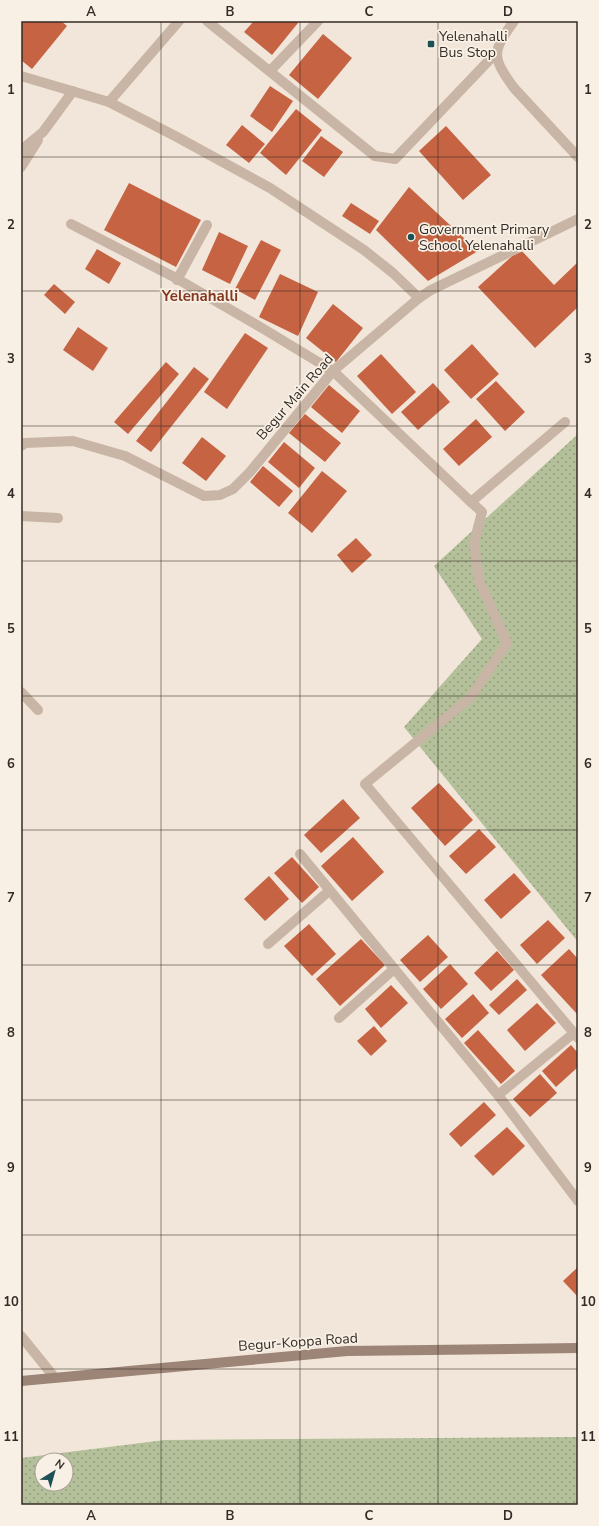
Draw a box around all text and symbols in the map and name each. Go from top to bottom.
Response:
text: A [86,3,96,21]
text: B [226,3,235,21]
text: C [365,3,374,21]
text: D [503,3,513,21]
place label: Yelenahalli Bus Stop [438,27,508,62]
marker: Yelenahalli Bus Stop [426,39,436,49]
text: 1 [7,81,15,99]
text: 1 [584,81,592,99]
text: 2 [7,216,15,234]
text: 2 [584,216,592,234]
place label: Government Primary School Yelenahalli [419,220,550,255]
marker: Government Primary School Yelenahalli [406,232,416,242]
district label: Yelenahalli [161,286,238,306]
text: 3 [7,350,15,368]
street label: Begur Main Road [252,350,338,444]
text: 3 [584,350,592,368]
text: 4 [7,485,15,503]
text: 4 [584,485,592,503]
text: 5 [7,620,15,638]
text: 5 [584,620,592,638]
text: 6 [7,755,15,773]
text: 6 [584,755,592,773]
text: 7 [7,889,15,907]
text: 7 [584,889,592,907]
text: 8 [7,1024,15,1042]
text: 8 [584,1024,592,1042]
text: 9 [7,1159,15,1177]
text: 9 [584,1159,592,1177]
text: 10 [3,1293,19,1311]
text: 10 [580,1293,596,1311]
street label: Begur-Koppa Road [238,1328,358,1356]
text: 11 [3,1428,19,1446]
text: 11 [580,1428,596,1446]
north arrow [34,1452,74,1492]
text: N [52,1456,68,1473]
text: A [86,1507,96,1525]
text: B [226,1507,235,1525]
text: C [365,1507,374,1525]
text: D [503,1507,513,1525]

